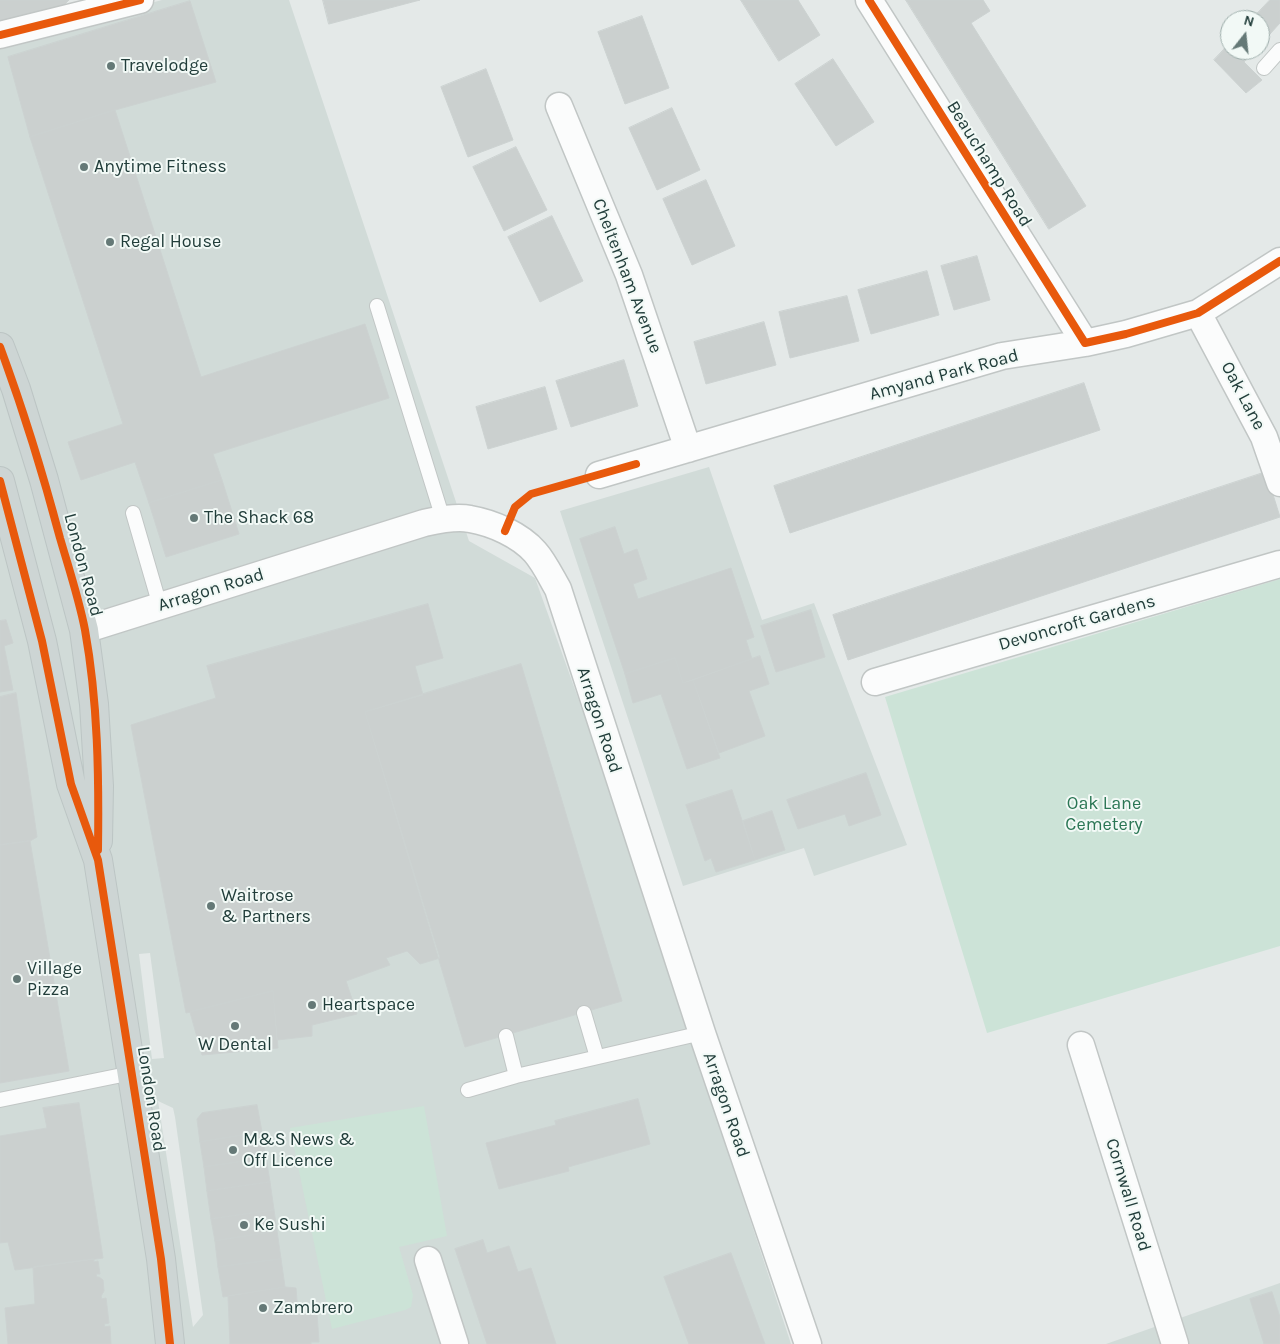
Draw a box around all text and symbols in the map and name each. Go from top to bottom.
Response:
north arrow [1220,10,1270,60]
text: N [1242,12,1256,31]
place label: Travelodge [121,55,208,77]
marker: Travelodge [105,60,117,72]
street label: Beauchamp Road [942,97,1036,231]
place label: Anytime Fitness [94,156,227,178]
marker: Anytime Fitness [78,161,90,173]
street label: Cheltenham Avenue [587,195,667,357]
place label: Regal House [120,231,221,253]
marker: Regal House [104,236,116,248]
street label: Amyand Park Road [867,345,1021,405]
street label: Oak Lane [1216,358,1270,434]
place label: The Shack 68 [204,507,314,529]
street label: London Road [59,511,107,619]
marker: The Shack 68 [188,512,200,524]
street label: Arragon Road [155,564,267,616]
street label: Devoncroft Gardens [996,590,1158,656]
street label: Arragon Road [572,664,626,776]
park label: Oak Lane Cemetery [1065,793,1143,836]
place label: Waitrose & Partners [221,885,311,928]
marker: Waitrose & Partners [205,900,217,912]
place label: Village Pizza [27,958,82,1001]
marker: Village Pizza [11,973,23,985]
place label: Heartspace [322,994,415,1016]
marker: Heartspace [306,999,318,1011]
marker: W Dental [229,1020,241,1032]
place label: W Dental [198,1034,272,1056]
street label: London Road [132,1045,170,1153]
street label: Arragon Road [698,1050,754,1160]
place label: M&S News & Off Licence [243,1129,355,1172]
street label: Cornwall Road [1101,1136,1155,1254]
marker: M&S News & Off Licence [227,1144,239,1156]
place label: Ke Sushi [254,1214,326,1236]
marker: Ke Sushi [238,1219,250,1231]
place label: Zambrero [273,1297,353,1319]
marker: Zambrero [257,1302,269,1314]

